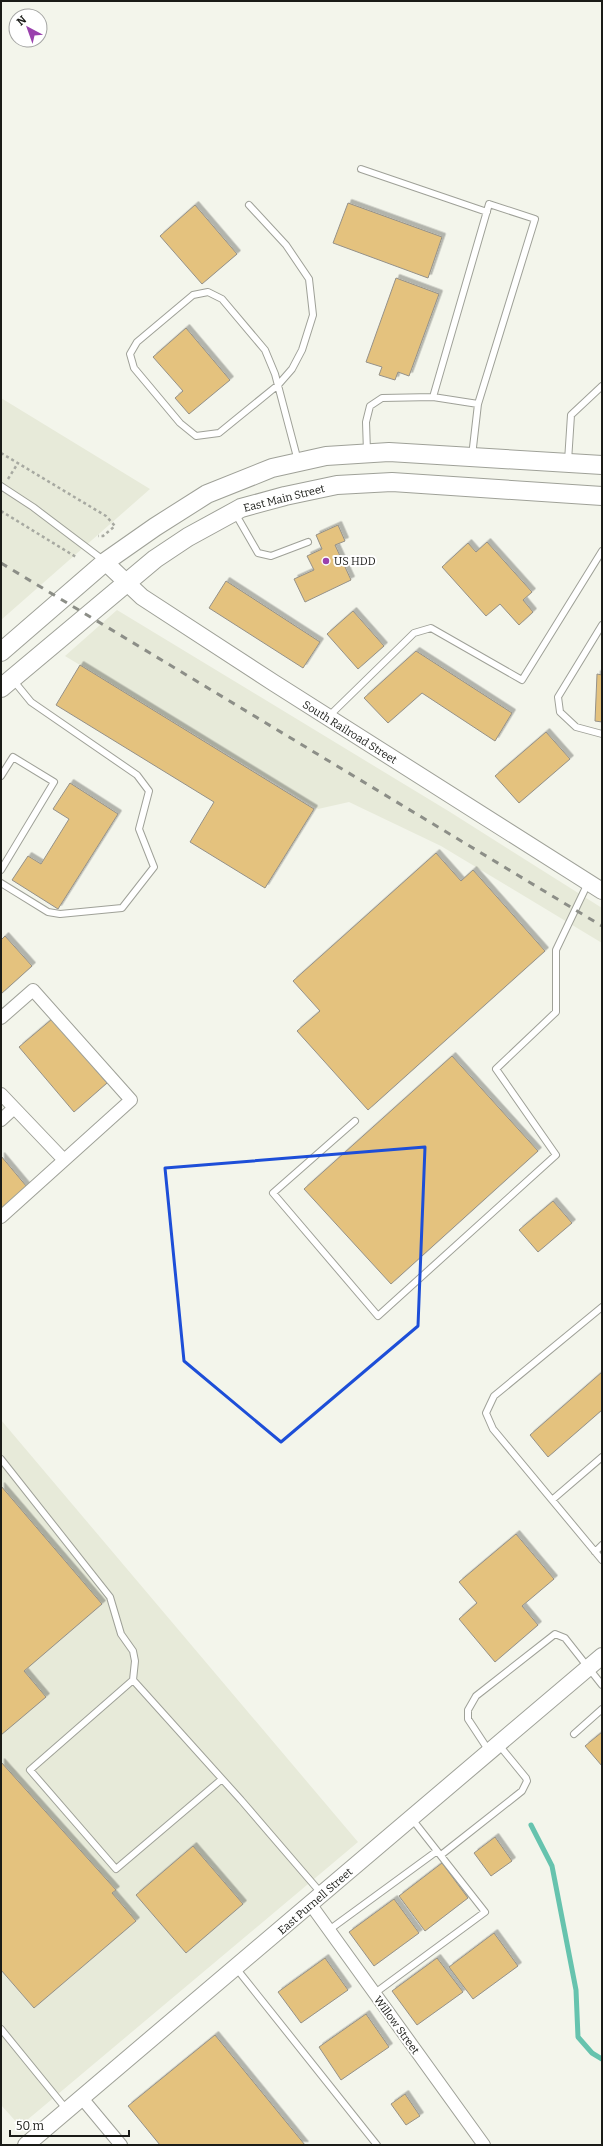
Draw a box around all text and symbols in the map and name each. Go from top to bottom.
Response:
north arrow [8,8,48,48]
text: N [14,13,30,29]
street label: East Main Street [242,482,326,515]
place label: US HDD [334,555,376,568]
marker: US HDD [321,556,331,566]
street label: South Railroad Street [300,698,399,767]
street label: East Purnell Street [275,1865,355,1937]
street label: Willow Street [371,1994,422,2057]
scale bar [10,2112,129,2138]
text: 50 m [16,2119,45,2133]

